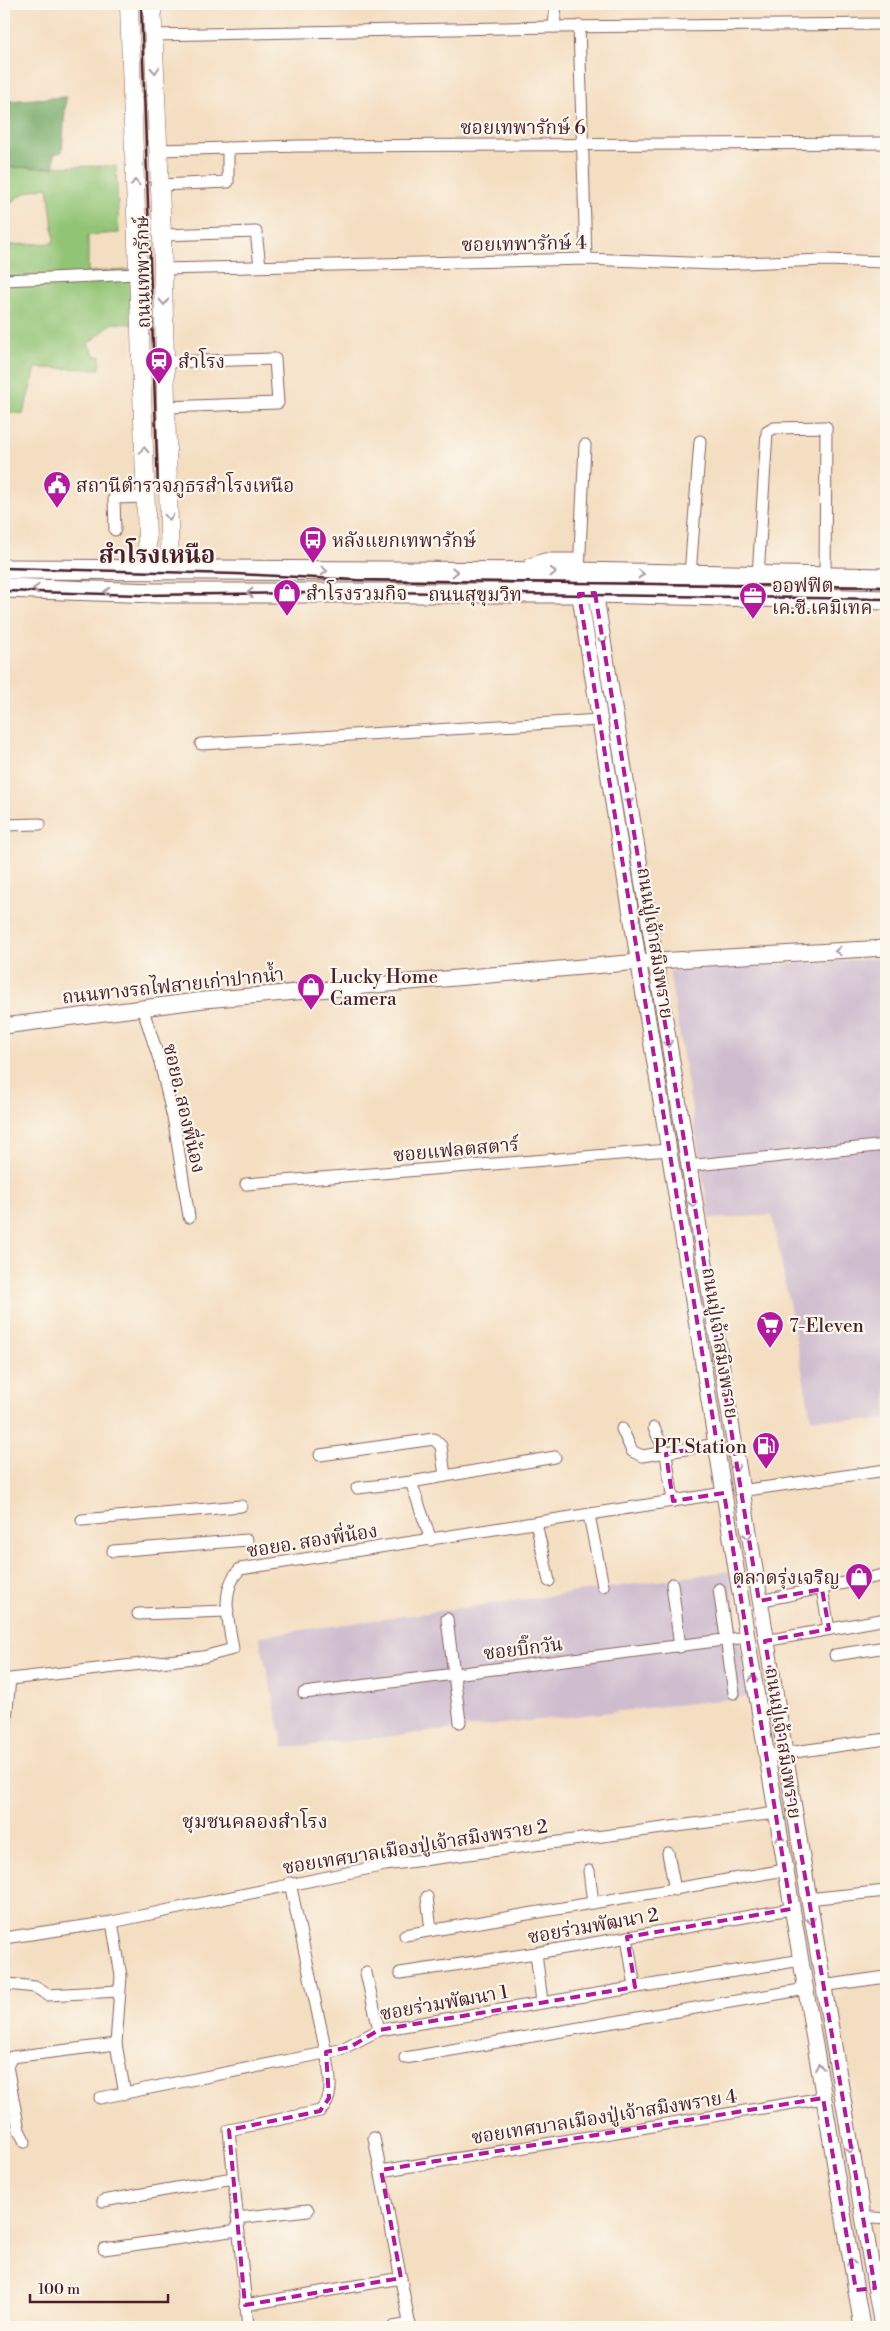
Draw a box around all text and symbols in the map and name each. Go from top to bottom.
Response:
one-way arrow [150,66,161,74]
street label: ซอยเทพารักษ์ 6 [460,116,586,140]
one-way arrow [130,179,141,187]
street label: ถนนเทพารักษ์ [130,215,156,329]
street label: ซอยเทพารักษ์ 4 [461,231,587,257]
one-way arrow [159,299,169,307]
station icon: สำโรง [144,346,174,385]
place label: สำโรง [178,347,225,374]
one-way arrow [139,446,149,454]
public building icon: สถานีตำรวจภูธรสำโรงเหนือ [42,470,72,509]
place label: สถานีตำรวจภูธรสำโรงเหนือ [76,471,294,498]
one-way arrow [164,514,174,521]
bus stop icon: หลังแยกเทพารักษ์ [298,525,328,564]
place label: หลังแยกเทพารักษ์ [332,529,476,553]
district label: สำโรงเหนือ [99,538,215,571]
one-way arrow [320,566,328,576]
one-way arrow [452,567,459,577]
one-way arrow [549,567,557,577]
one-way arrow [638,569,645,579]
place label: ออฟฟิต เค.ซี.เคมิเทค [772,574,872,620]
shop icon: สำโรงรวมกิจ [272,578,302,617]
place label: สำโรงรวมกิจ [306,579,407,606]
office icon: ออฟฟิต เค.ซี.เคมิเทค [738,581,768,620]
street label: ถนนสุขุมวิท [428,583,522,607]
one-way arrow [32,584,40,595]
one-way arrow [103,587,110,597]
one-way arrow [246,588,254,598]
one-way arrow [598,637,608,646]
one-way arrow [623,797,633,806]
street label: ถนนปู่เจ้าสมิงพราย [631,866,679,1021]
one-way arrow [833,946,841,957]
street label: ถนนทางรถไฟสายเก่าปากน้ำ [61,959,285,1010]
place label: Lucky Home Camera [330,965,438,1011]
shop icon: Lucky Home Camera [296,972,326,1011]
one-way arrow [662,1039,672,1048]
street label: ซอยอ. สองพี่น้อง [157,1040,214,1175]
street label: ซอยแฟลตสตาร์ [392,1132,521,1167]
one-way arrow [688,1200,698,1208]
street label: ถนนปู่เจ้าสมิงพราย [696,1266,744,1421]
supermarket icon: 7-Eleven [755,1310,785,1349]
place label: 7-Eleven [789,1314,864,1338]
fuel station icon: PT Station [751,1431,781,1470]
place label: PT Station [654,1435,747,1459]
one-way arrow [731,1464,741,1472]
street label: ซอยอ. สองพี่น้อง [245,1516,379,1563]
one-way arrow [742,1532,752,1540]
shop icon: ตลาดรุ่งเจริญ [844,1562,874,1601]
place label: ตลาดรุ่งเจริญ [733,1566,840,1590]
street label: ซอยบิ๊กวัน [482,1630,564,1666]
street label: ถนนปู่เจ้าสมิงพราย [759,1666,807,1821]
one-way arrow [749,1673,759,1682]
district label: ชุมชนคลองสำโรง [182,1807,328,1835]
street label: ซอยเทศบาลเมืองปู่เจ้าสมิงพราย 2 [281,1814,549,1880]
one-way arrow [775,1834,785,1842]
street label: ซอยร่วมพัฒนา 2 [526,1903,661,1949]
one-way arrow [805,1917,816,1925]
street label: ซอยร่วมพัฒนา 1 [378,1980,510,2026]
one-way arrow [814,2063,824,2071]
street label: ซอยเทศบาลเมืองปู่เจ้าสมิงพราย 4 [470,2084,739,2150]
one-way arrow [845,2146,855,2154]
one-way arrow [846,2258,856,2266]
scale bar [30,2271,168,2303]
text: 100 m [38,2280,80,2299]

